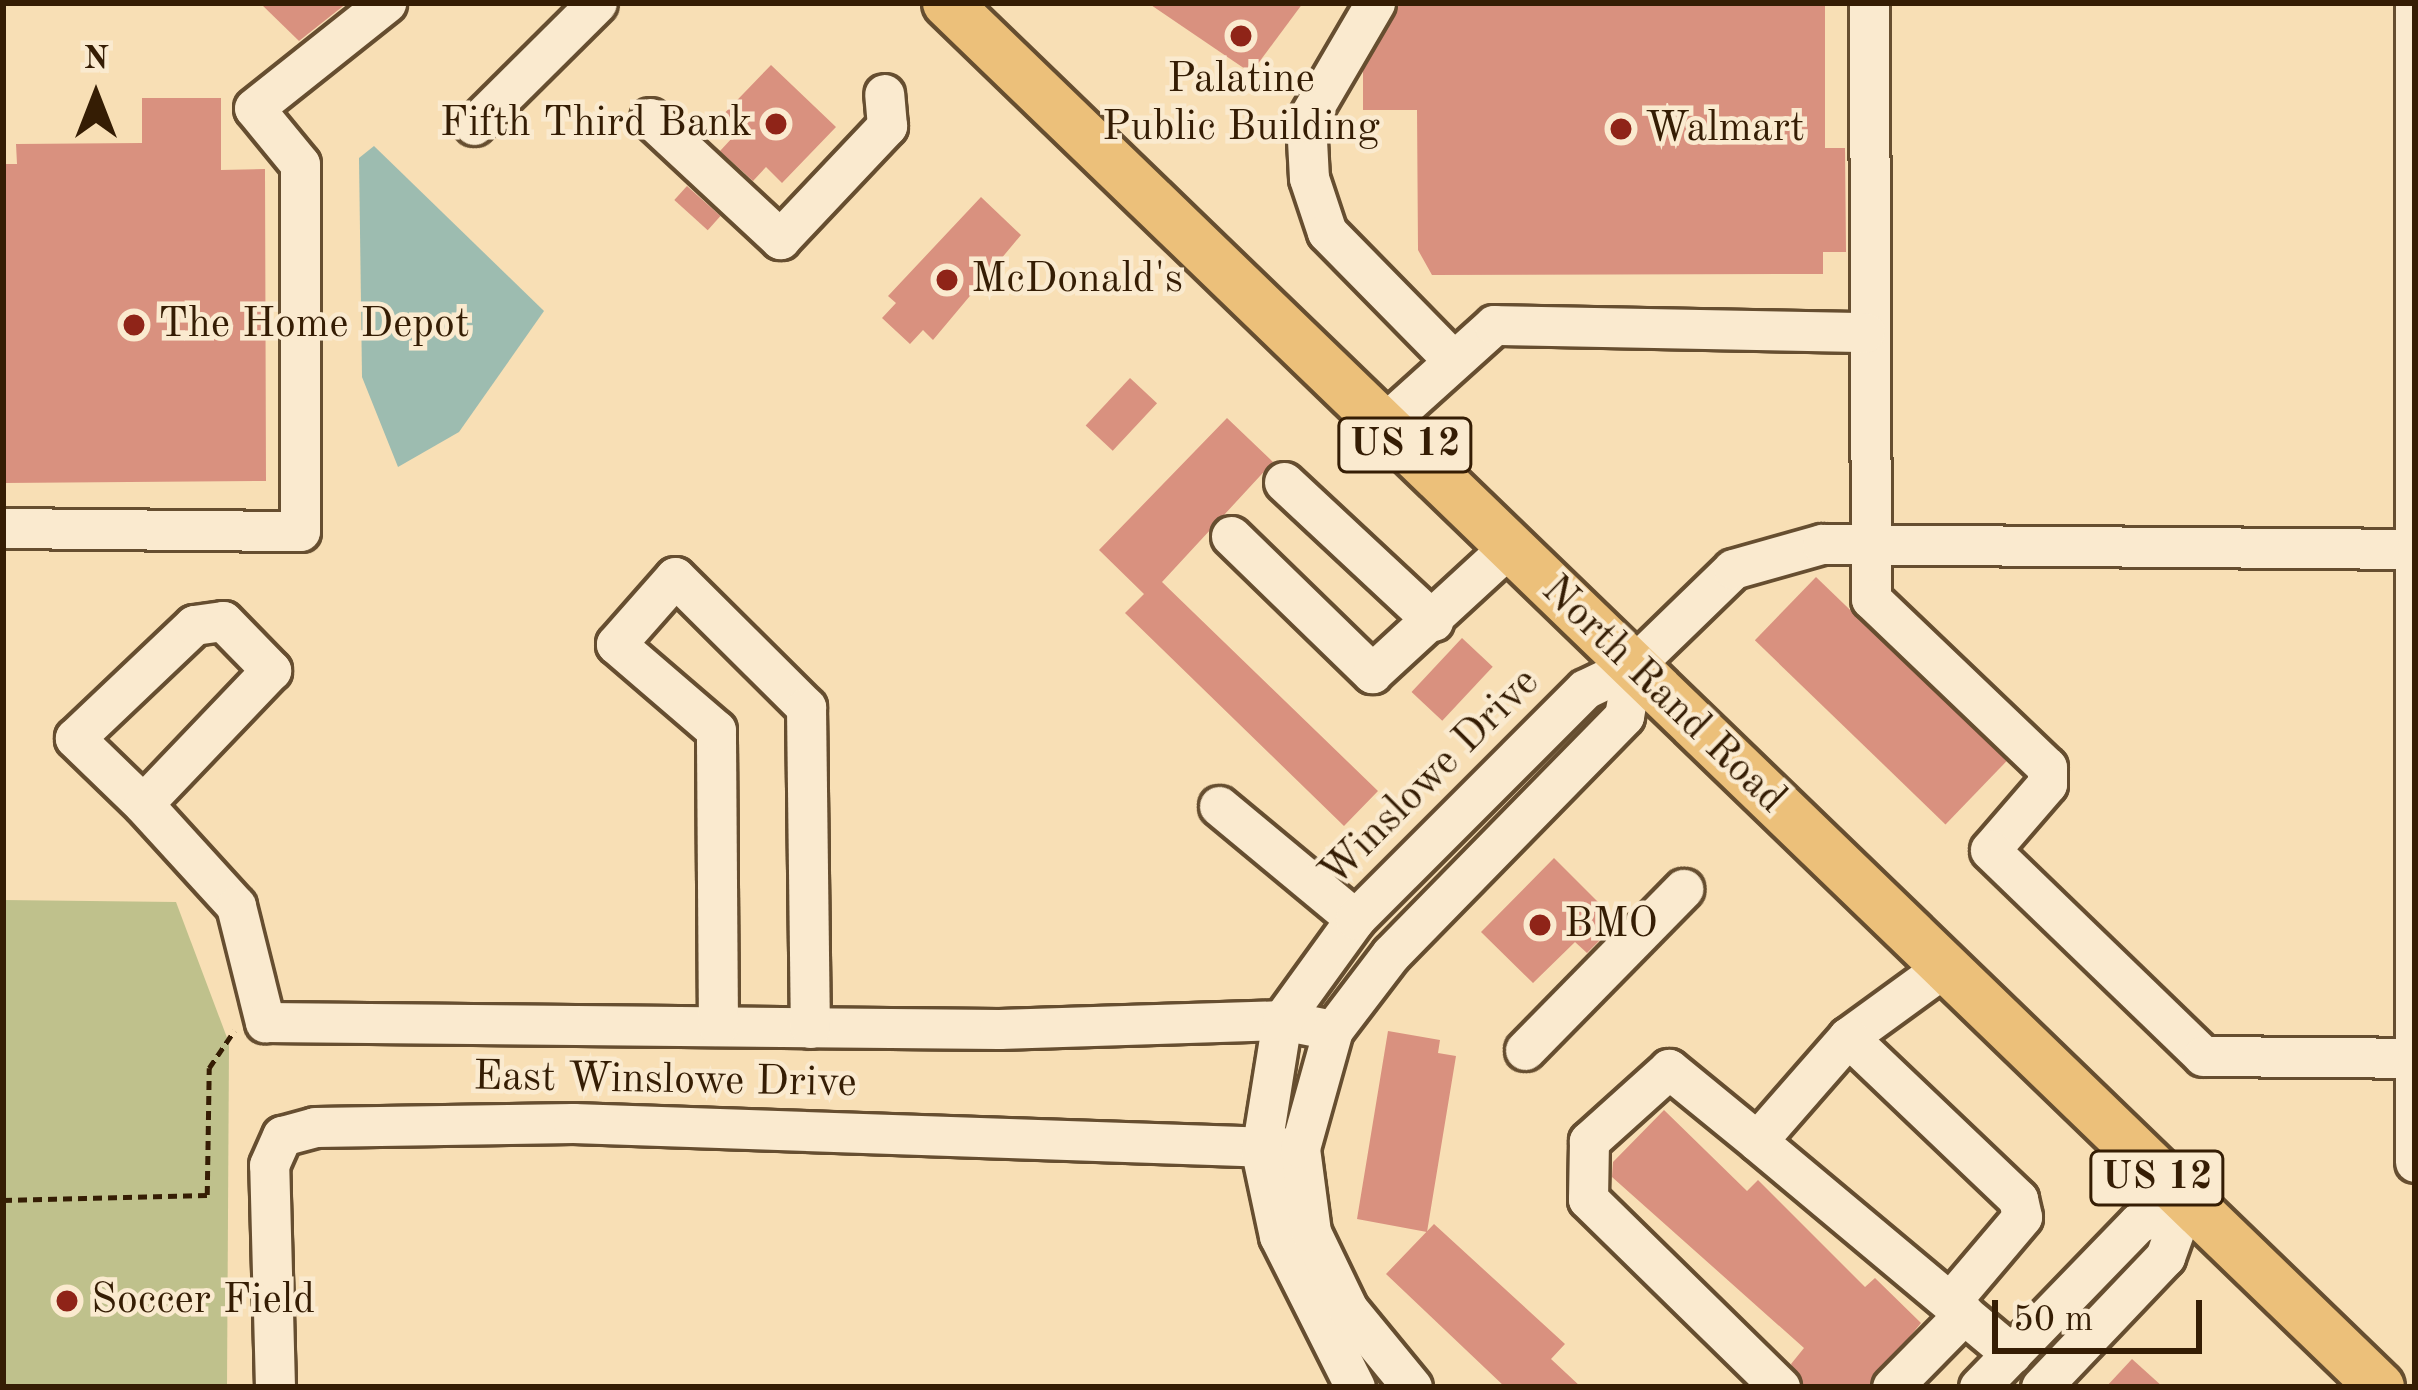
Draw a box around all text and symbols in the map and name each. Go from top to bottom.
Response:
marker: Palatine Public Building [1228,23,1254,49]
north arrow [36,36,156,156]
text: N [83,43,109,76]
place label: Palatine Public Building [1102,55,1380,154]
place label: Fifth Third Bank [440,99,752,149]
place label: Walmart [1645,104,1805,154]
marker: Fifth Third Bank [763,111,789,137]
marker: Walmart [1608,116,1634,142]
place label: McDonald's [971,255,1183,305]
marker: McDonald's [934,267,960,293]
place label: The Home Depot [158,300,470,350]
marker: The Home Depot [121,312,147,338]
road number: US 12 [1336,412,1474,478]
street label: North Rand Road [1530,566,1796,824]
street label: Winslowe Drive [1310,658,1550,898]
place label: BMO [1564,900,1658,950]
marker: BMO [1527,912,1553,938]
street label: East Winslowe Drive [473,1052,857,1110]
road number: US 12 [2088,1145,2226,1211]
place label: Soccer Field [91,1276,315,1326]
scale bar [1998,1276,2208,1350]
marker: Soccer Field [54,1288,80,1314]
text: 50 m [2013,1303,2093,1339]

